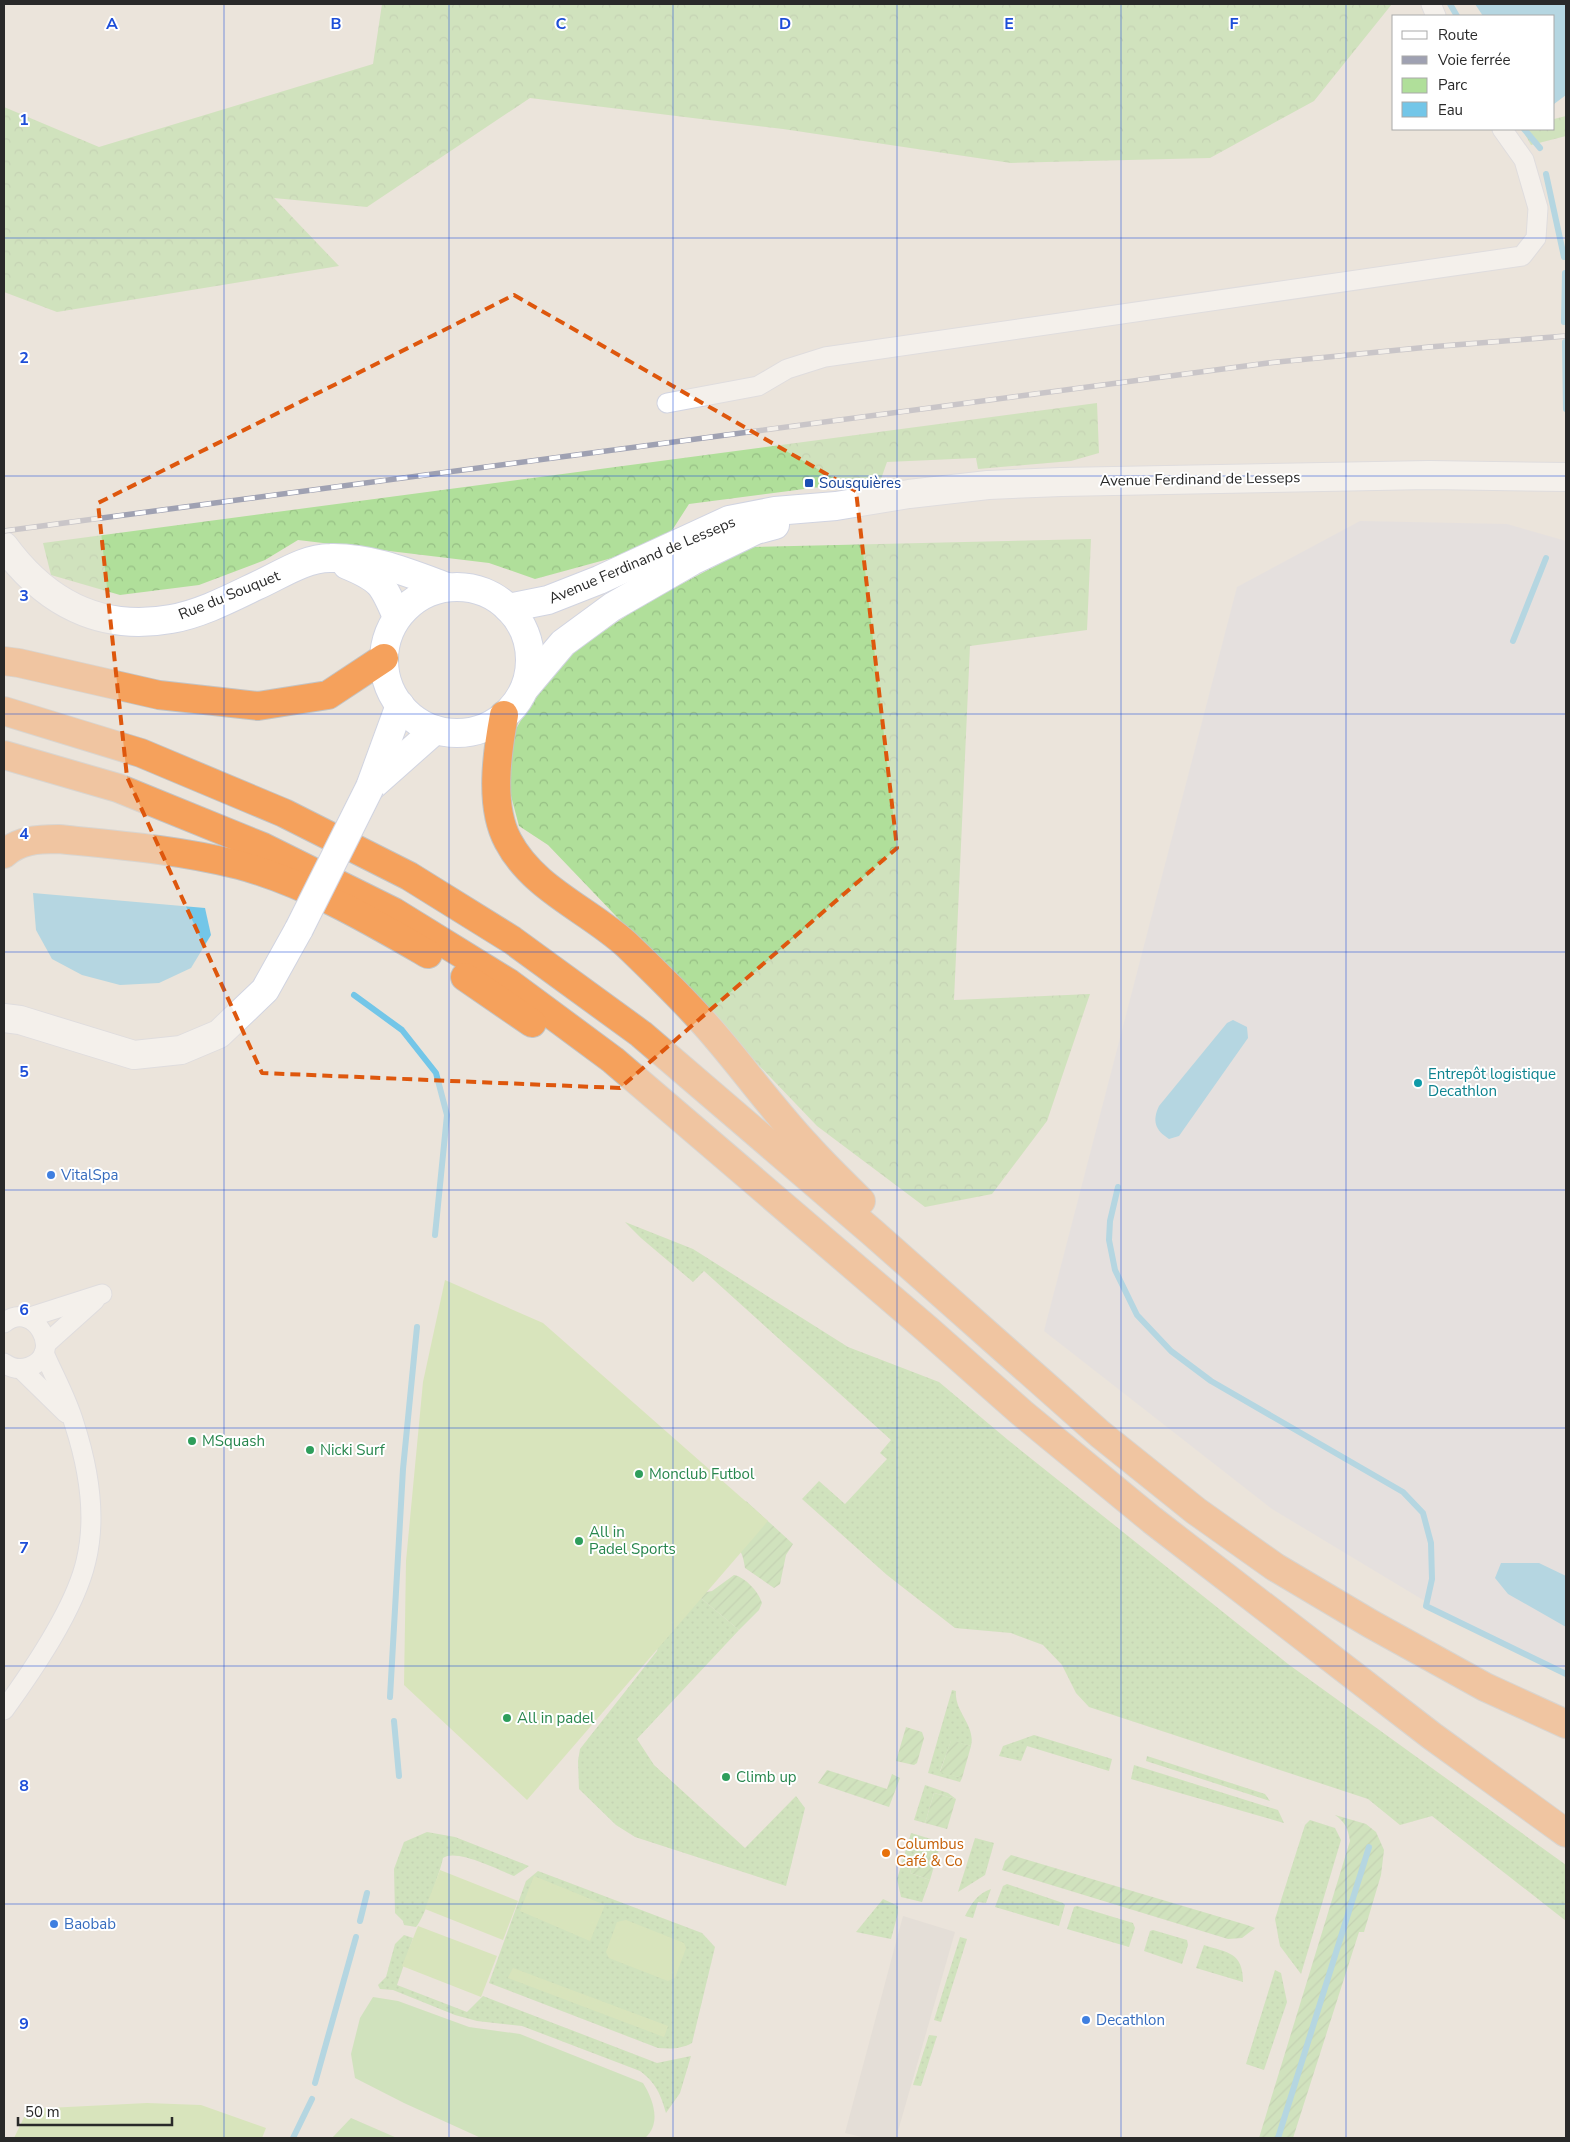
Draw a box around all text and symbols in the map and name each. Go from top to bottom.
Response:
text: A [106,13,118,35]
text: B [330,13,342,35]
text: C [556,13,567,35]
text: D [779,13,791,35]
text: E [1004,13,1014,35]
text: F [1230,13,1239,35]
legend [1392,15,1555,130]
text: Route [1438,25,1478,45]
text: Voie ferrée [1437,50,1510,70]
text: Parc [1438,75,1467,95]
text: Eau [1438,100,1463,120]
text: 1 [19,109,29,131]
text: 2 [19,347,29,369]
street label: Avenue Ferdinand de Lesseps [1099,467,1301,491]
place label: Sousquières [819,473,901,493]
marker: Sousquières [803,477,815,489]
street label: Avenue Ferdinand de Lesseps [546,512,738,608]
street label: Rue du Souquet [175,565,283,624]
text: 3 [19,585,29,607]
text: 4 [19,823,29,845]
text: 5 [19,1061,29,1083]
place label: Entrepôt logistique Decathlon [1428,1064,1556,1101]
marker: Entrepôt logistique Decathlon [1412,1077,1424,1089]
place label: VitalSpa [60,1165,118,1185]
marker: VitalSpa [45,1169,57,1181]
text: 6 [19,1299,29,1321]
place label: MSquash [202,1431,265,1451]
marker: MSquash [186,1435,198,1447]
place label: Nicki Surf [320,1440,386,1460]
marker: Nicki Surf [304,1444,316,1456]
place label: Monclub Futbol [649,1464,755,1484]
marker: Monclub Futbol [633,1468,645,1480]
place label: All in Padel Sports [589,1522,676,1559]
marker: All in Padel Sports [573,1535,585,1547]
text: 7 [19,1537,29,1559]
place label: All in padel [517,1708,595,1728]
marker: All in padel [501,1712,513,1724]
place label: Climb up [736,1767,797,1787]
marker: Climb up [720,1771,732,1783]
text: 8 [19,1775,29,1797]
place label: Columbus Café & Co [896,1834,964,1871]
marker: Columbus Café & Co [880,1847,892,1859]
place label: Baobab [64,1914,116,1934]
marker: Baobab [48,1918,60,1930]
place label: Decathlon [1096,2010,1165,2030]
text: 9 [19,2013,29,2035]
marker: Decathlon [1080,2014,1092,2026]
scale bar [18,2094,171,2126]
text: 50 m [25,2102,60,2122]

